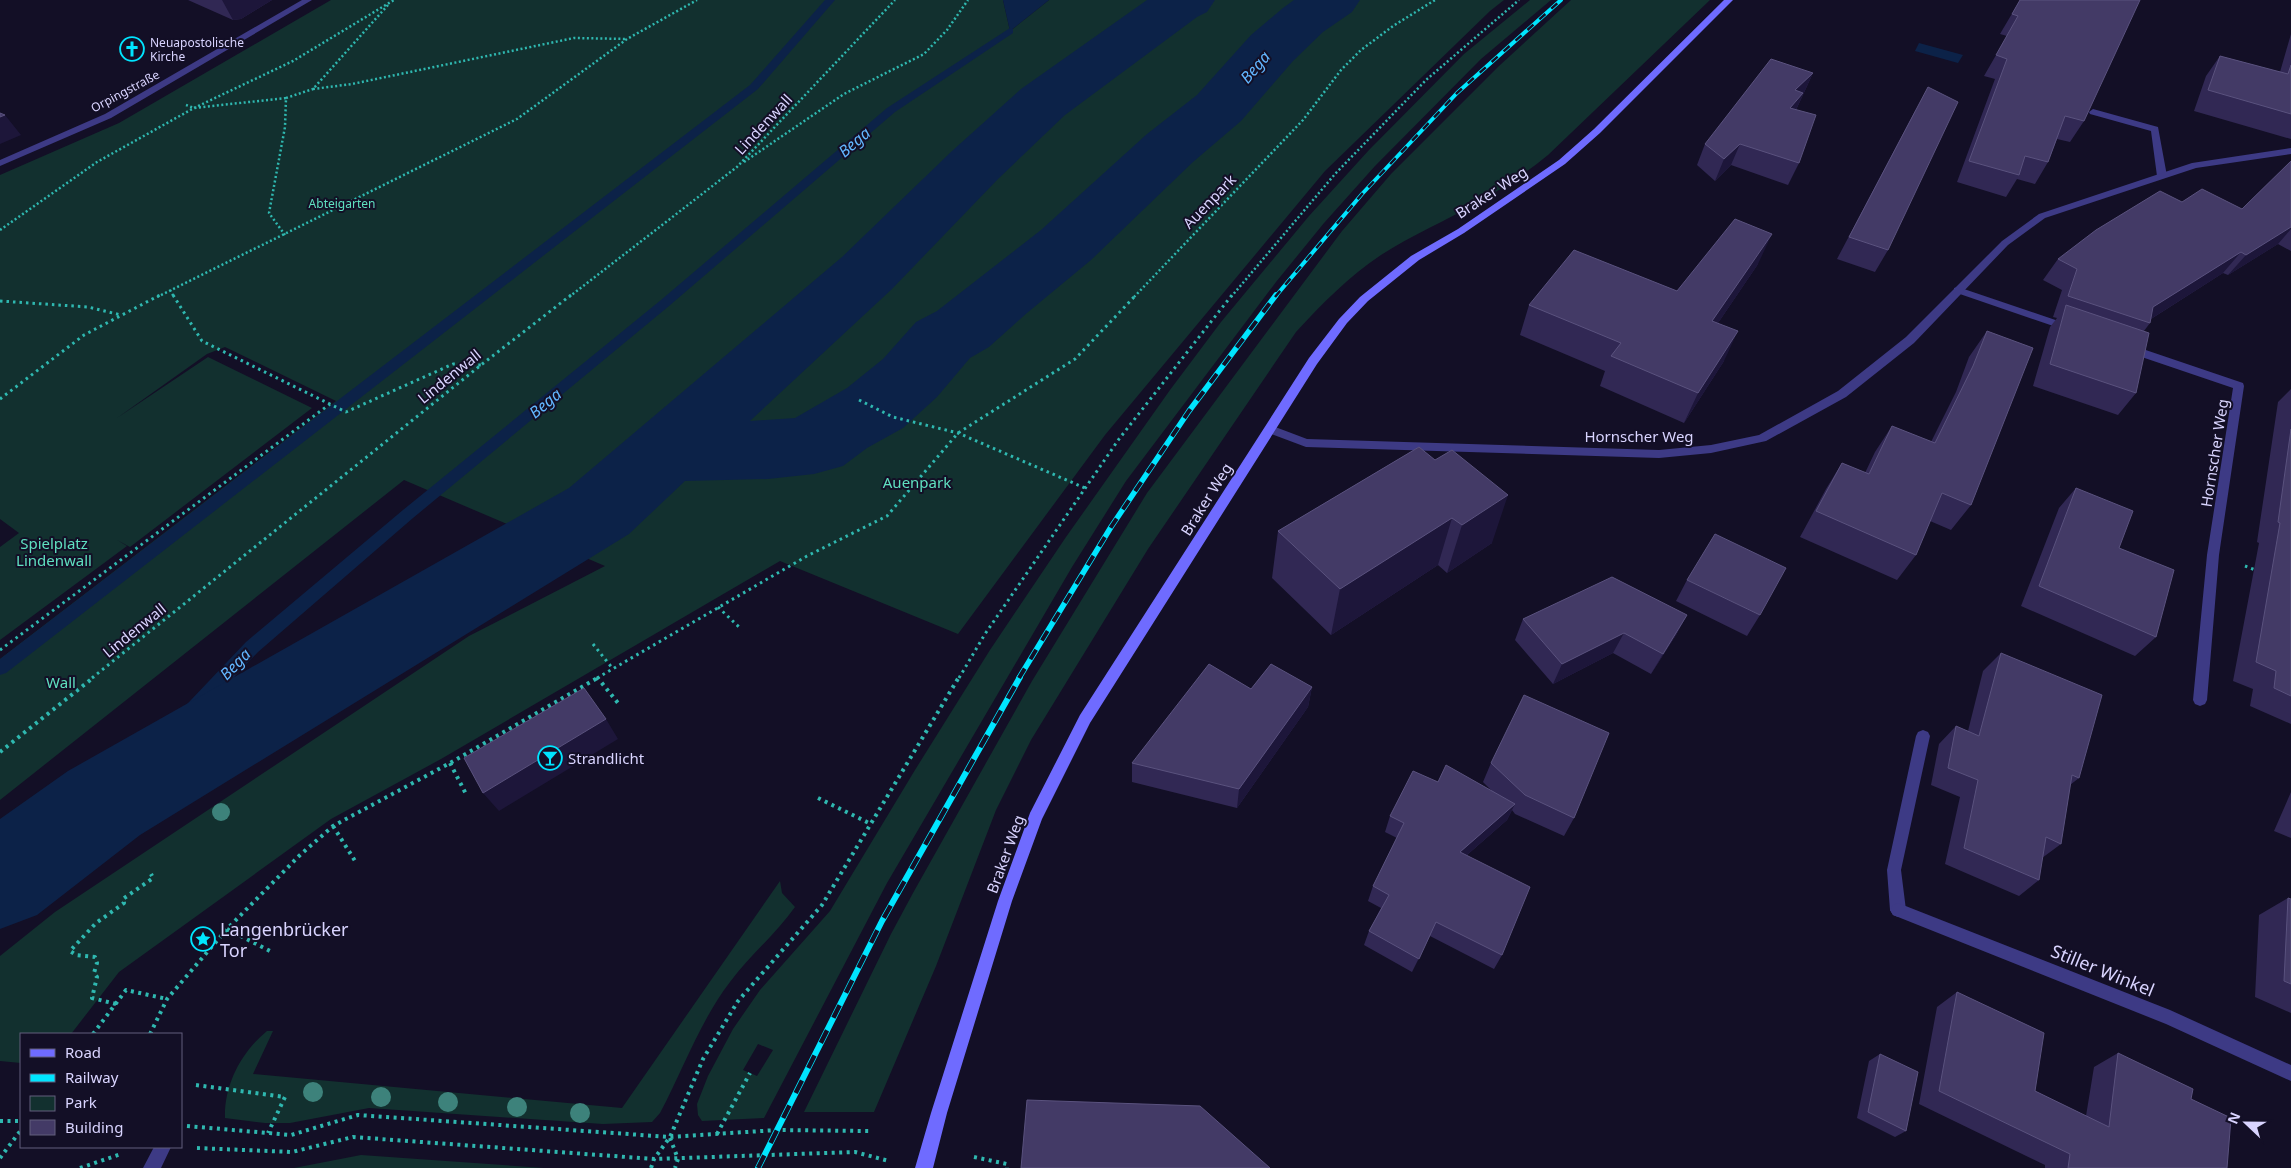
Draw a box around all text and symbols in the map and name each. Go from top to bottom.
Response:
place label: Neuapostolische Kirche [150,34,244,65]
church icon: Neuapostolische Kirche [119,36,145,62]
water label: Bega [1235,46,1275,88]
street label: Orpingstraße [88,66,163,116]
street label: Lindenwall [730,89,796,159]
water label: Bega [833,122,875,162]
street label: Braker Weg [1451,161,1531,223]
street label: Auenpark [1178,169,1240,233]
park label: Abteigarten [309,195,375,212]
street label: Lindenwall [413,344,485,408]
water label: Bega [524,383,566,423]
street label: Hornscher Weg [2196,398,2232,508]
street label: Hornscher Weg [1584,426,1694,446]
street label: Braker Weg [1176,459,1236,539]
park label: Auenpark [883,472,951,492]
park label: Spielplatz Lindenwall [16,533,92,570]
street label: Lindenwall [98,598,170,662]
water label: Bega [215,643,255,685]
park label: Wall [46,672,76,692]
bar icon: Strandlicht [537,745,563,771]
place label: Strandlicht [568,748,645,768]
street label: Braker Weg [982,812,1028,896]
place label: Langenbrücker Tor [220,917,349,962]
place icon: Langenbrücker Tor [190,926,216,952]
street label: Stiller Winkel [2048,938,2158,1002]
legend [20,1033,182,1148]
text: Road [65,1042,101,1062]
text: Railway [65,1067,119,1087]
text: Park [65,1092,97,1112]
north arrow [2221,1098,2271,1148]
text: N [2223,1109,2244,1127]
text: Building [65,1117,123,1137]

